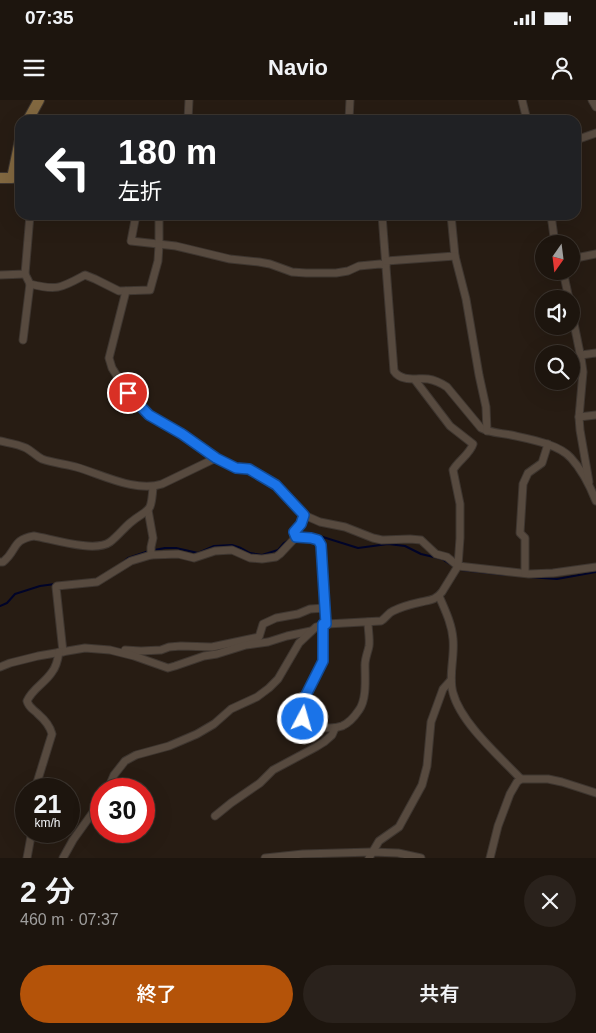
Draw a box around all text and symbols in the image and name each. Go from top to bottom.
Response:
text: 07:35 [25,7,74,28]
icon: menu [20,54,48,82]
icon: person [548,54,576,82]
text: Navio [268,55,328,80]
text: 180 m [118,132,217,171]
icon: left [35,135,100,200]
text: 左折 [118,179,162,204]
north arrow [535,235,580,280]
map controls [535,235,580,390]
button: sound [535,290,580,335]
button: search [535,345,580,390]
pin [107,372,149,414]
icon: arrive [114,379,142,407]
position arrow [276,692,328,744]
speed limit sign: 30 [90,778,155,843]
text: 21 [34,790,61,818]
text: km/h [34,816,61,830]
text: 2 分 [20,875,75,908]
button: close [524,875,576,927]
text: 460 m · 07:37 [20,911,119,928]
button: 終了 [20,965,293,1023]
button: 共有 [303,965,576,1023]

